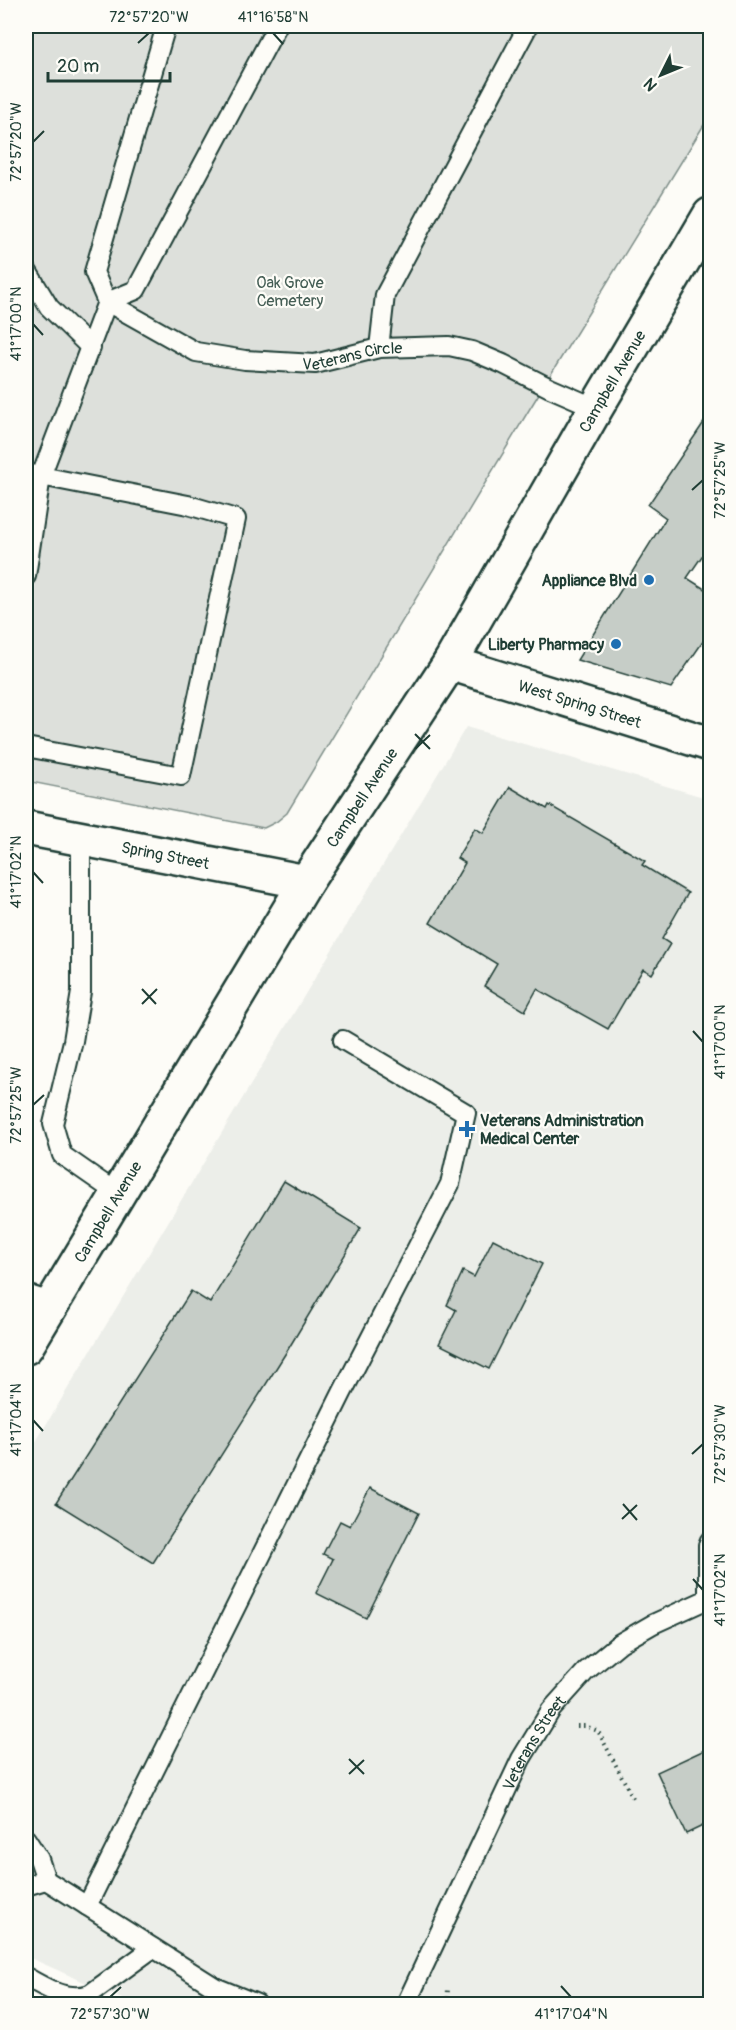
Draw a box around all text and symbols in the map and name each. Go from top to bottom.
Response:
text: 72°57'20"W [109,8,189,27]
text: 41°16'58"N [238,8,308,27]
scale bar [48,45,170,83]
north arrow [631,45,691,105]
text: 20 m [57,55,99,78]
text: N [640,74,662,95]
text: 72°57'20"W [7,102,26,182]
park label: Oak Grove Cemetery [256,273,324,311]
text: 41°17'00"N [7,287,26,361]
street label: Campbell Avenue [575,327,651,436]
street label: Veterans Circle [301,338,403,375]
text: 72°57'25"W [711,441,730,519]
place label: Appliance Blvd [541,571,637,591]
marker: Appliance Blvd [642,573,656,587]
place label: Liberty Pharmacy [488,635,604,655]
marker: Liberty Pharmacy [609,637,623,651]
street label: West Spring Street [515,676,644,733]
street label: Campbell Avenue [322,744,403,852]
text: 41°17'02"N [7,836,26,908]
street label: Spring Street [119,838,212,874]
text: 41°17'00"N [711,1005,730,1079]
text: 72°57'25"W [7,1066,26,1144]
place label: Veterans Administration Medical Center [480,1111,644,1149]
marker: Veterans Administration Medical Center [458,1120,476,1138]
street label: Campbell Avenue [70,1158,147,1267]
text: 41°17'04"N [7,1383,26,1457]
text: 72°57'30"W [711,1404,730,1484]
text: 41°17'02"N [711,1554,730,1626]
street label: Veterans Street [499,1691,571,1794]
text: 72°57'30"W [70,2005,150,2024]
text: 41°17'04"N [534,2005,608,2024]

